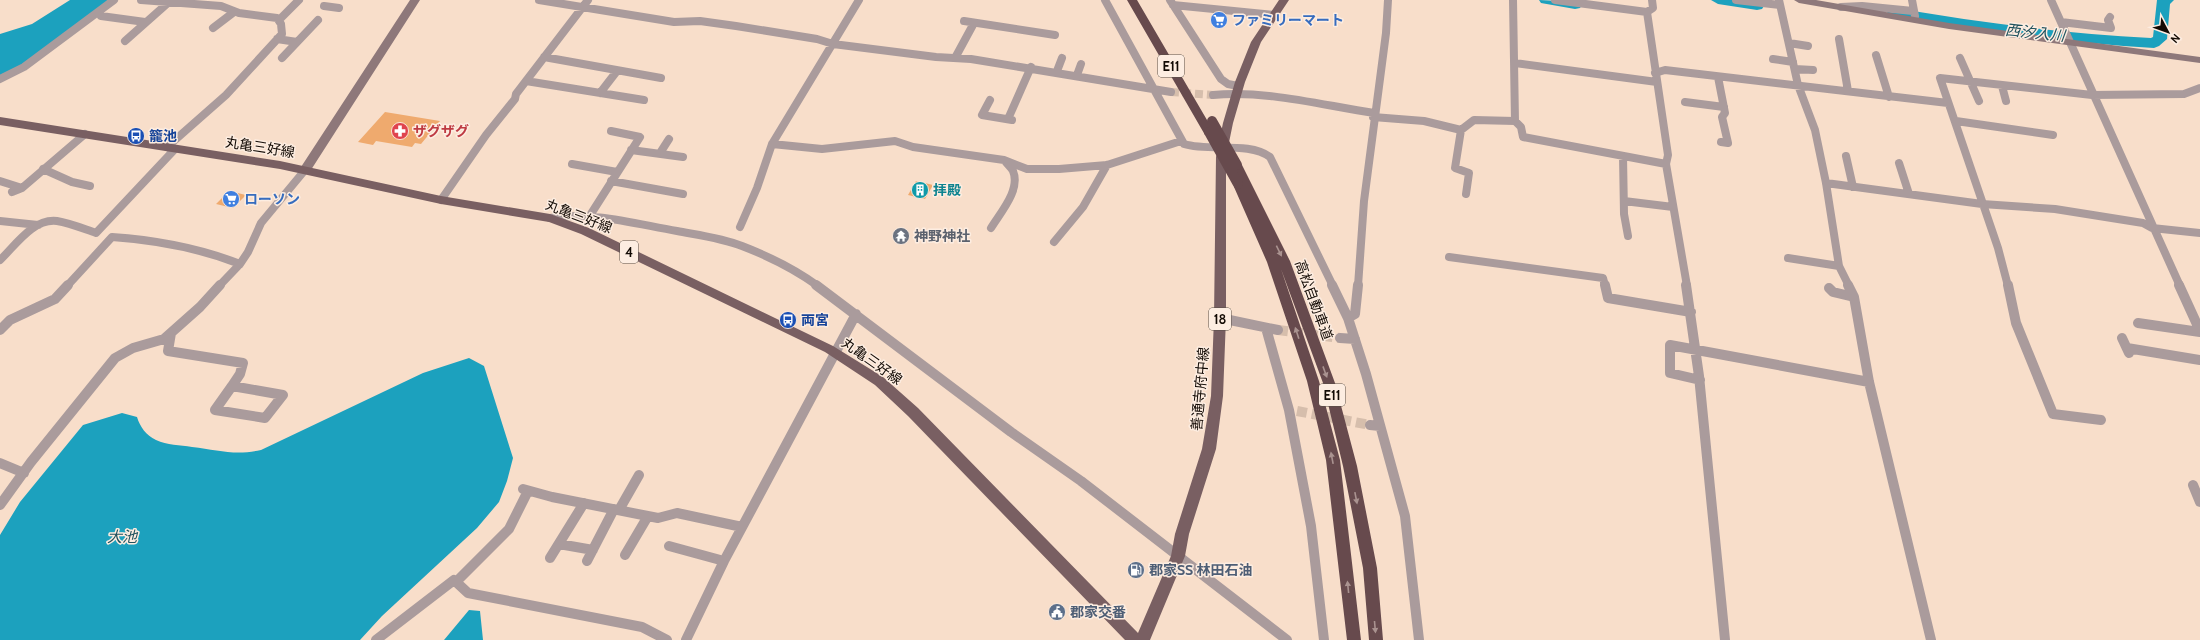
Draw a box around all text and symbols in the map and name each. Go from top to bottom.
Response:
supermarket icon: ファミリーマート [1209,10,1229,30]
place label: ファミリーマート [1232,11,1344,29]
north arrow [2148,12,2188,52]
water label: 西汐入川 [2004,21,2068,45]
text: N [2168,31,2183,46]
road number: E11 [1158,55,1184,77]
pharmacy icon: ザグザグ [390,121,410,141]
place label: ザグザグ [413,122,469,140]
bus stop icon: 籠池 [126,126,146,146]
place label: 籠池 [149,127,177,145]
street label: 丸亀三好線 [224,133,296,161]
building icon: 拝殿 [910,180,930,200]
place label: 拝殿 [933,181,961,199]
supermarket icon: ローソン [221,189,241,209]
place label: ローソン [244,190,300,208]
street label: 丸亀三好線 [543,195,615,237]
temple icon: 神野神社 [891,226,911,246]
place label: 神野神社 [914,227,970,245]
road number: 4 [620,241,638,263]
one-way arrow [1276,245,1282,257]
street label: 高松自動車道 [1291,257,1337,343]
road number: 18 [1209,308,1231,330]
bus stop icon: 両宮 [778,310,798,330]
place label: 両宮 [801,311,829,329]
one-way arrow [1294,327,1300,339]
street label: 丸亀三好線 [838,334,906,388]
street label: 善通寺府中線 [1187,346,1213,432]
one-way arrow [1322,367,1328,379]
road number: E11 [1319,384,1345,406]
one-way arrow [1329,452,1335,464]
one-way arrow [1353,492,1359,505]
water label: 大池 [107,528,139,546]
fuel station icon: 郡家SS 林田石油 [1126,560,1146,580]
place label: 郡家SS 林田石油 [1149,561,1252,579]
one-way arrow [1345,581,1352,593]
public building icon: 郡家交番 [1047,602,1067,622]
place label: 郡家交番 [1070,603,1126,621]
one-way arrow [1371,621,1378,633]

